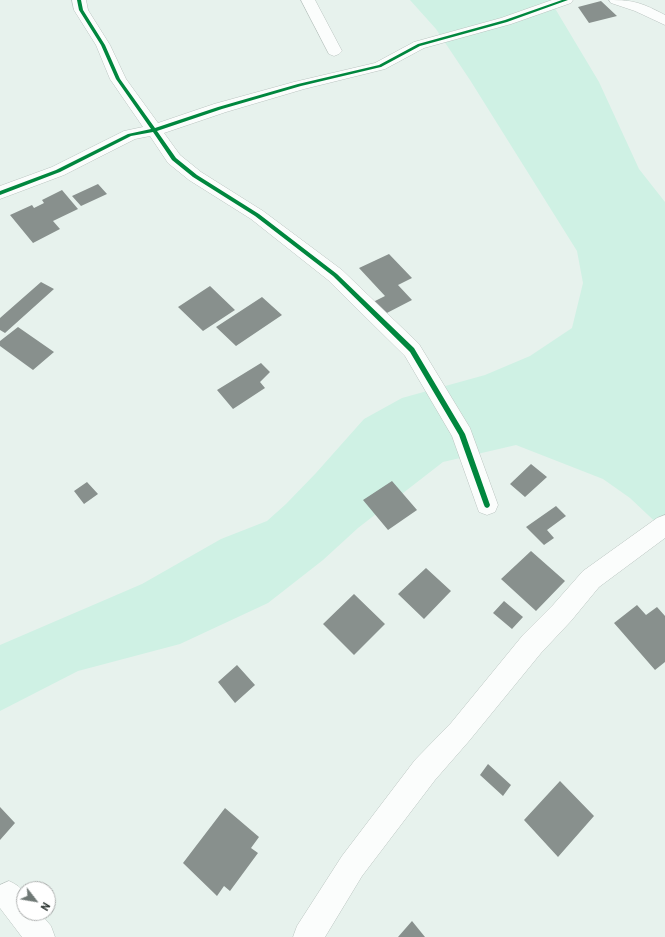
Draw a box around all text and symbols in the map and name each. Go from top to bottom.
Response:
north arrow [16,881,56,921]
text: N [38,900,53,913]

